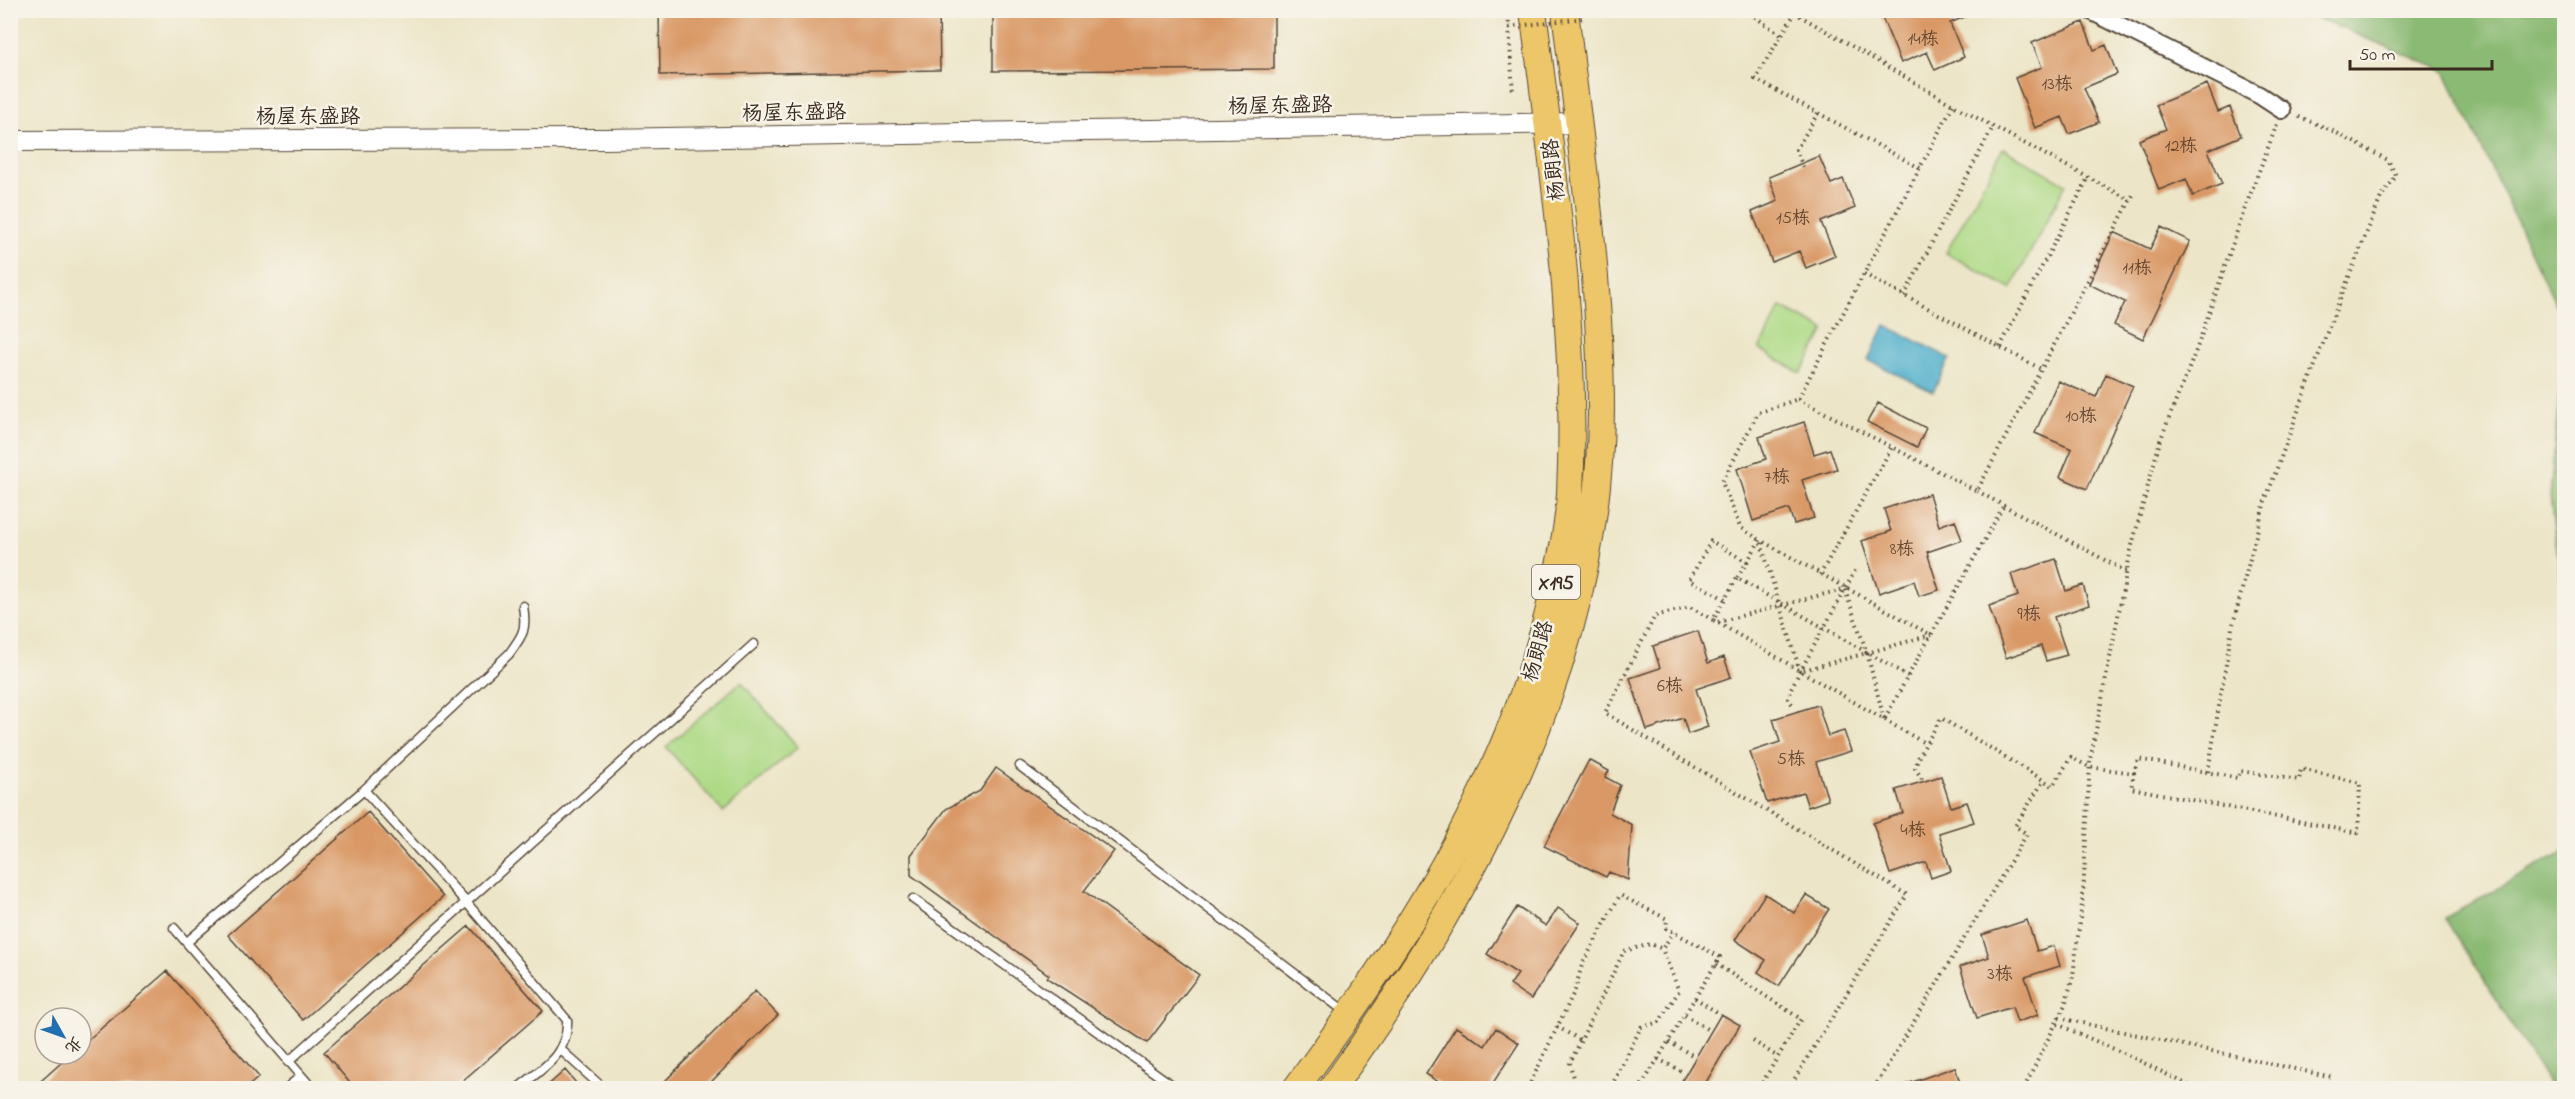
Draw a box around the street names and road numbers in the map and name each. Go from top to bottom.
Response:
street label: 杨屋东盛路 [1227,91,1333,123]
street label: 杨屋东盛路 [741,98,847,130]
street label: 杨屋东盛路 [256,103,361,133]
street label: 杨朗路 [1536,137,1574,203]
road number: X195 [1532,565,1580,599]
street label: 杨朗路 [1516,617,1562,686]

